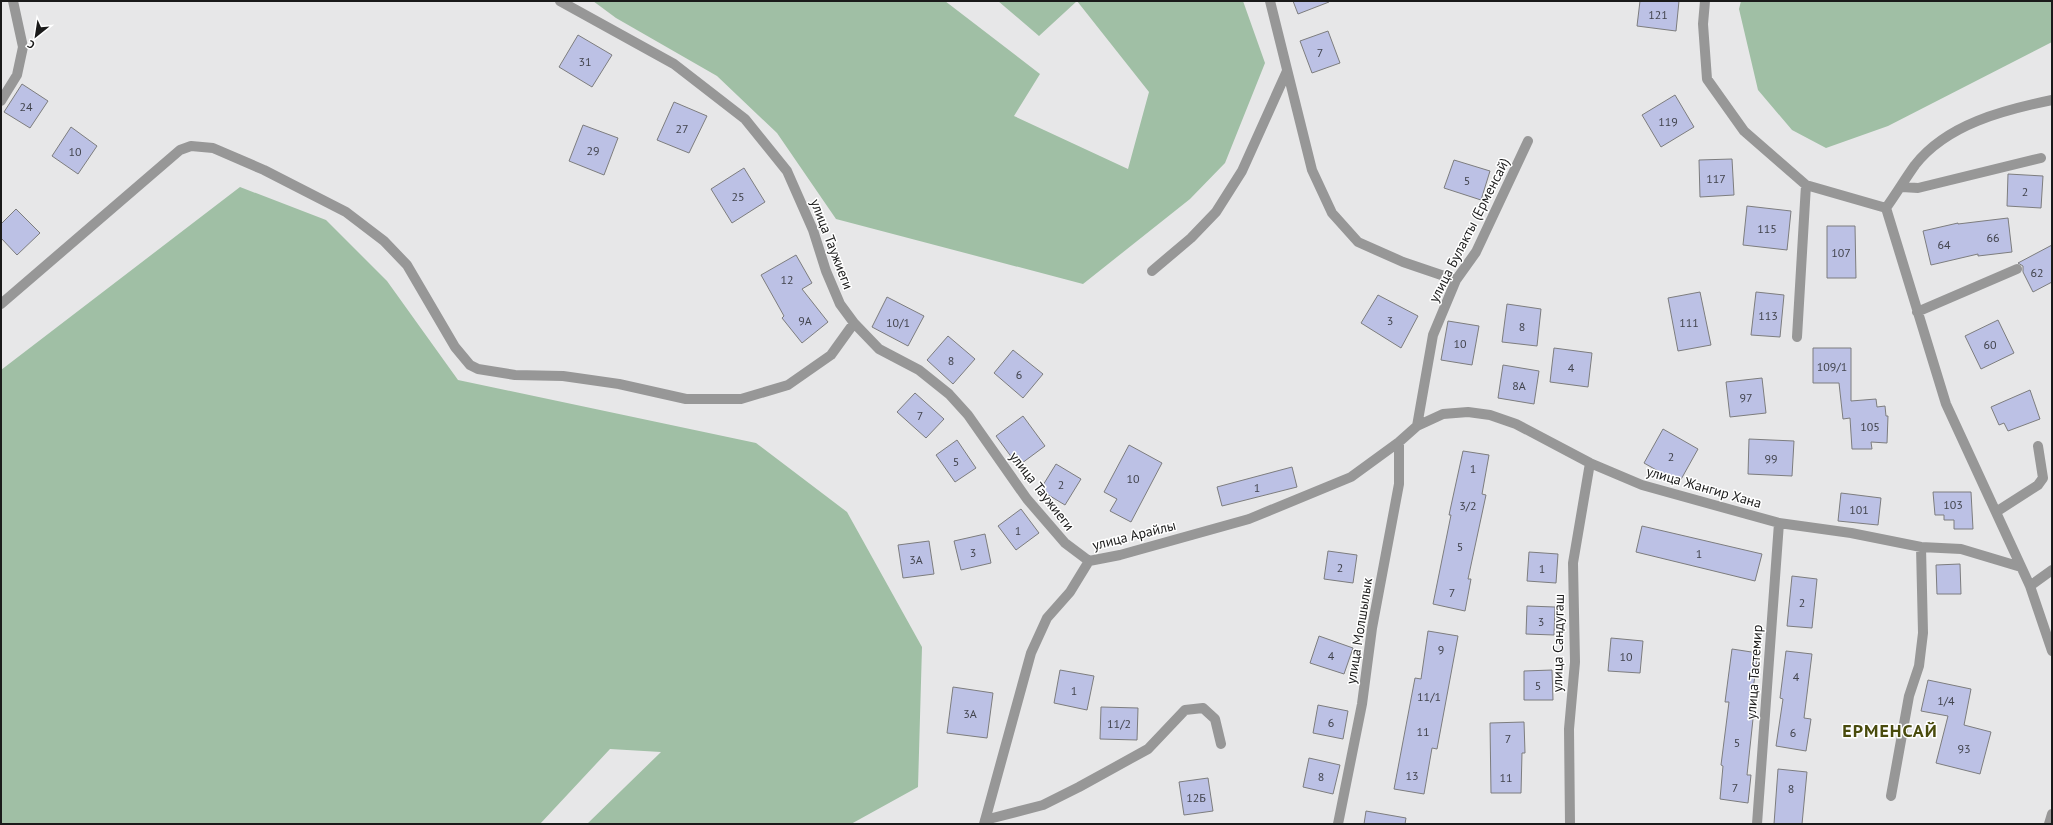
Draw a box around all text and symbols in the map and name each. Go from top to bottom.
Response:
house number: 121 [1648,7,1668,22]
north arrow [16,16,56,56]
text: С [25,37,37,52]
house number: 7 [1317,45,1323,60]
house number: 31 [578,54,592,69]
house number: 24 [19,99,33,114]
house number: 119 [1658,114,1678,129]
house number: 27 [675,121,689,136]
house number: 29 [586,143,600,158]
house number: 10 [68,144,82,159]
street label: улица Булакты (Ерменсай) [1425,155,1513,305]
house number: 117 [1706,171,1726,186]
house number: 5 [1464,173,1470,188]
house number: 2 [2022,184,2028,199]
house number: 25 [731,189,745,204]
street label: улица Таужиеги [806,196,858,292]
house number: 115 [1757,221,1777,236]
house number: 66 [1986,230,2000,245]
house number: 64 [1937,237,1951,252]
house number: 107 [1831,245,1851,260]
house number: 62 [2030,265,2044,280]
house number: 12 [780,272,794,287]
house number: 113 [1758,308,1778,323]
house number: 9А [798,313,812,328]
house number: 3 [1387,313,1393,328]
house number: 10/1 [886,315,910,330]
house number: 111 [1679,315,1699,330]
house number: 8 [1519,319,1525,334]
house number: 10 [1453,336,1467,351]
house number: 60 [1983,337,1997,352]
house number: 8 [948,353,954,368]
house number: 109/1 [1817,359,1847,374]
house number: 4 [1568,360,1575,375]
house number: 6 [1016,367,1022,382]
house number: 8А [1512,378,1526,393]
house number: 97 [1739,390,1753,405]
house number: 7 [917,408,923,423]
house number: 105 [1860,419,1880,434]
street label: улица Таужиеги [1006,448,1078,534]
house number: 2 [1668,449,1674,464]
house number: 99 [1764,451,1778,466]
house number: 5 [953,454,959,469]
house number: 1 [1470,461,1476,476]
street label: улица Жангир Хана [1644,462,1764,512]
house number: 10 [1126,471,1140,486]
house number: 2 [1058,477,1064,492]
house number: 1 [1254,480,1260,495]
house number: 103 [1943,497,1963,512]
house number: 3/2 [1459,498,1477,513]
house number: 101 [1849,502,1869,517]
street label: улица Арайлы [1090,516,1178,554]
house number: 1 [1015,523,1021,538]
house number: 5 [1457,539,1463,554]
house number: 3 [970,545,976,560]
house number: 1 [1696,546,1702,561]
house number: 3А [909,552,923,567]
house number: 2 [1337,560,1343,575]
house number: 1 [1539,561,1545,576]
street label: улица Молшылык [1342,576,1376,685]
house number: 7 [1449,585,1455,600]
street label: улица Сандугаш [1548,594,1568,692]
house number: 2 [1799,595,1805,610]
house number: 3 [1538,614,1544,629]
street label: улица Тастемир [1742,624,1766,720]
house number: 9 [1438,642,1444,657]
house number: 4 [1328,648,1335,663]
house number: 10 [1619,649,1633,664]
house number: 4 [1793,669,1800,684]
house number: 5 [1535,678,1541,693]
house number: 1 [1071,683,1077,698]
house number: 11/1 [1417,689,1441,704]
house number: 1/4 [1937,693,1955,708]
house number: 3А [963,706,977,721]
house number: 6 [1328,715,1334,730]
house number: 11/2 [1107,716,1131,731]
district label: ЕРМЕНСАЙ [1842,719,1938,742]
house number: 11 [1416,724,1430,739]
house number: 6 [1790,725,1796,740]
house number: 7 [1505,731,1511,746]
house number: 5 [1734,735,1740,750]
house number: 93 [1957,741,1971,756]
house number: 13 [1405,768,1419,783]
house number: 8 [1318,769,1324,784]
house number: 11 [1499,770,1513,785]
house number: 7 [1732,780,1738,795]
house number: 8 [1788,781,1794,796]
house number: 12Б [1186,790,1206,805]

